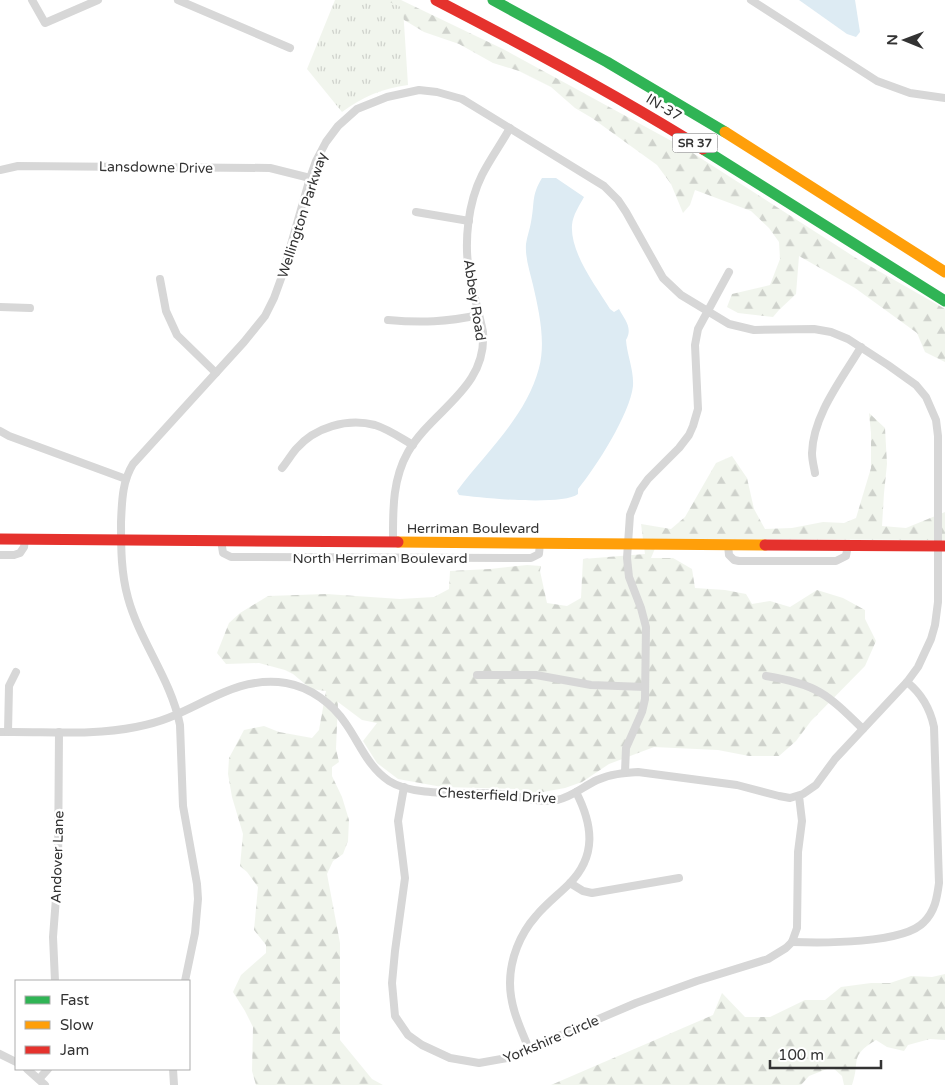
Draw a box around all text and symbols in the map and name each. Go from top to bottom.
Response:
north arrow [880,15,930,65]
text: N [884,34,901,46]
street label: IN-37 [643,90,685,125]
road number: SR 37 [672,134,718,152]
street label: Wellington Parkway [274,150,331,280]
street label: Lansdowne Drive [99,158,213,177]
street label: Abbey Road [460,258,489,342]
street label: Herriman Boulevard [407,520,539,537]
street label: North Herriman Boulevard [292,550,468,567]
street label: Chesterfield Drive [437,784,557,807]
street label: Andover Lane [47,810,68,904]
legend [15,980,190,1070]
text: Fast [60,991,90,1009]
street label: Yorkshire Circle [501,1012,602,1067]
text: Slow [60,1016,94,1034]
scale bar [770,1038,881,1070]
text: Jam [60,1041,89,1059]
text: 100 m [778,1046,824,1064]

